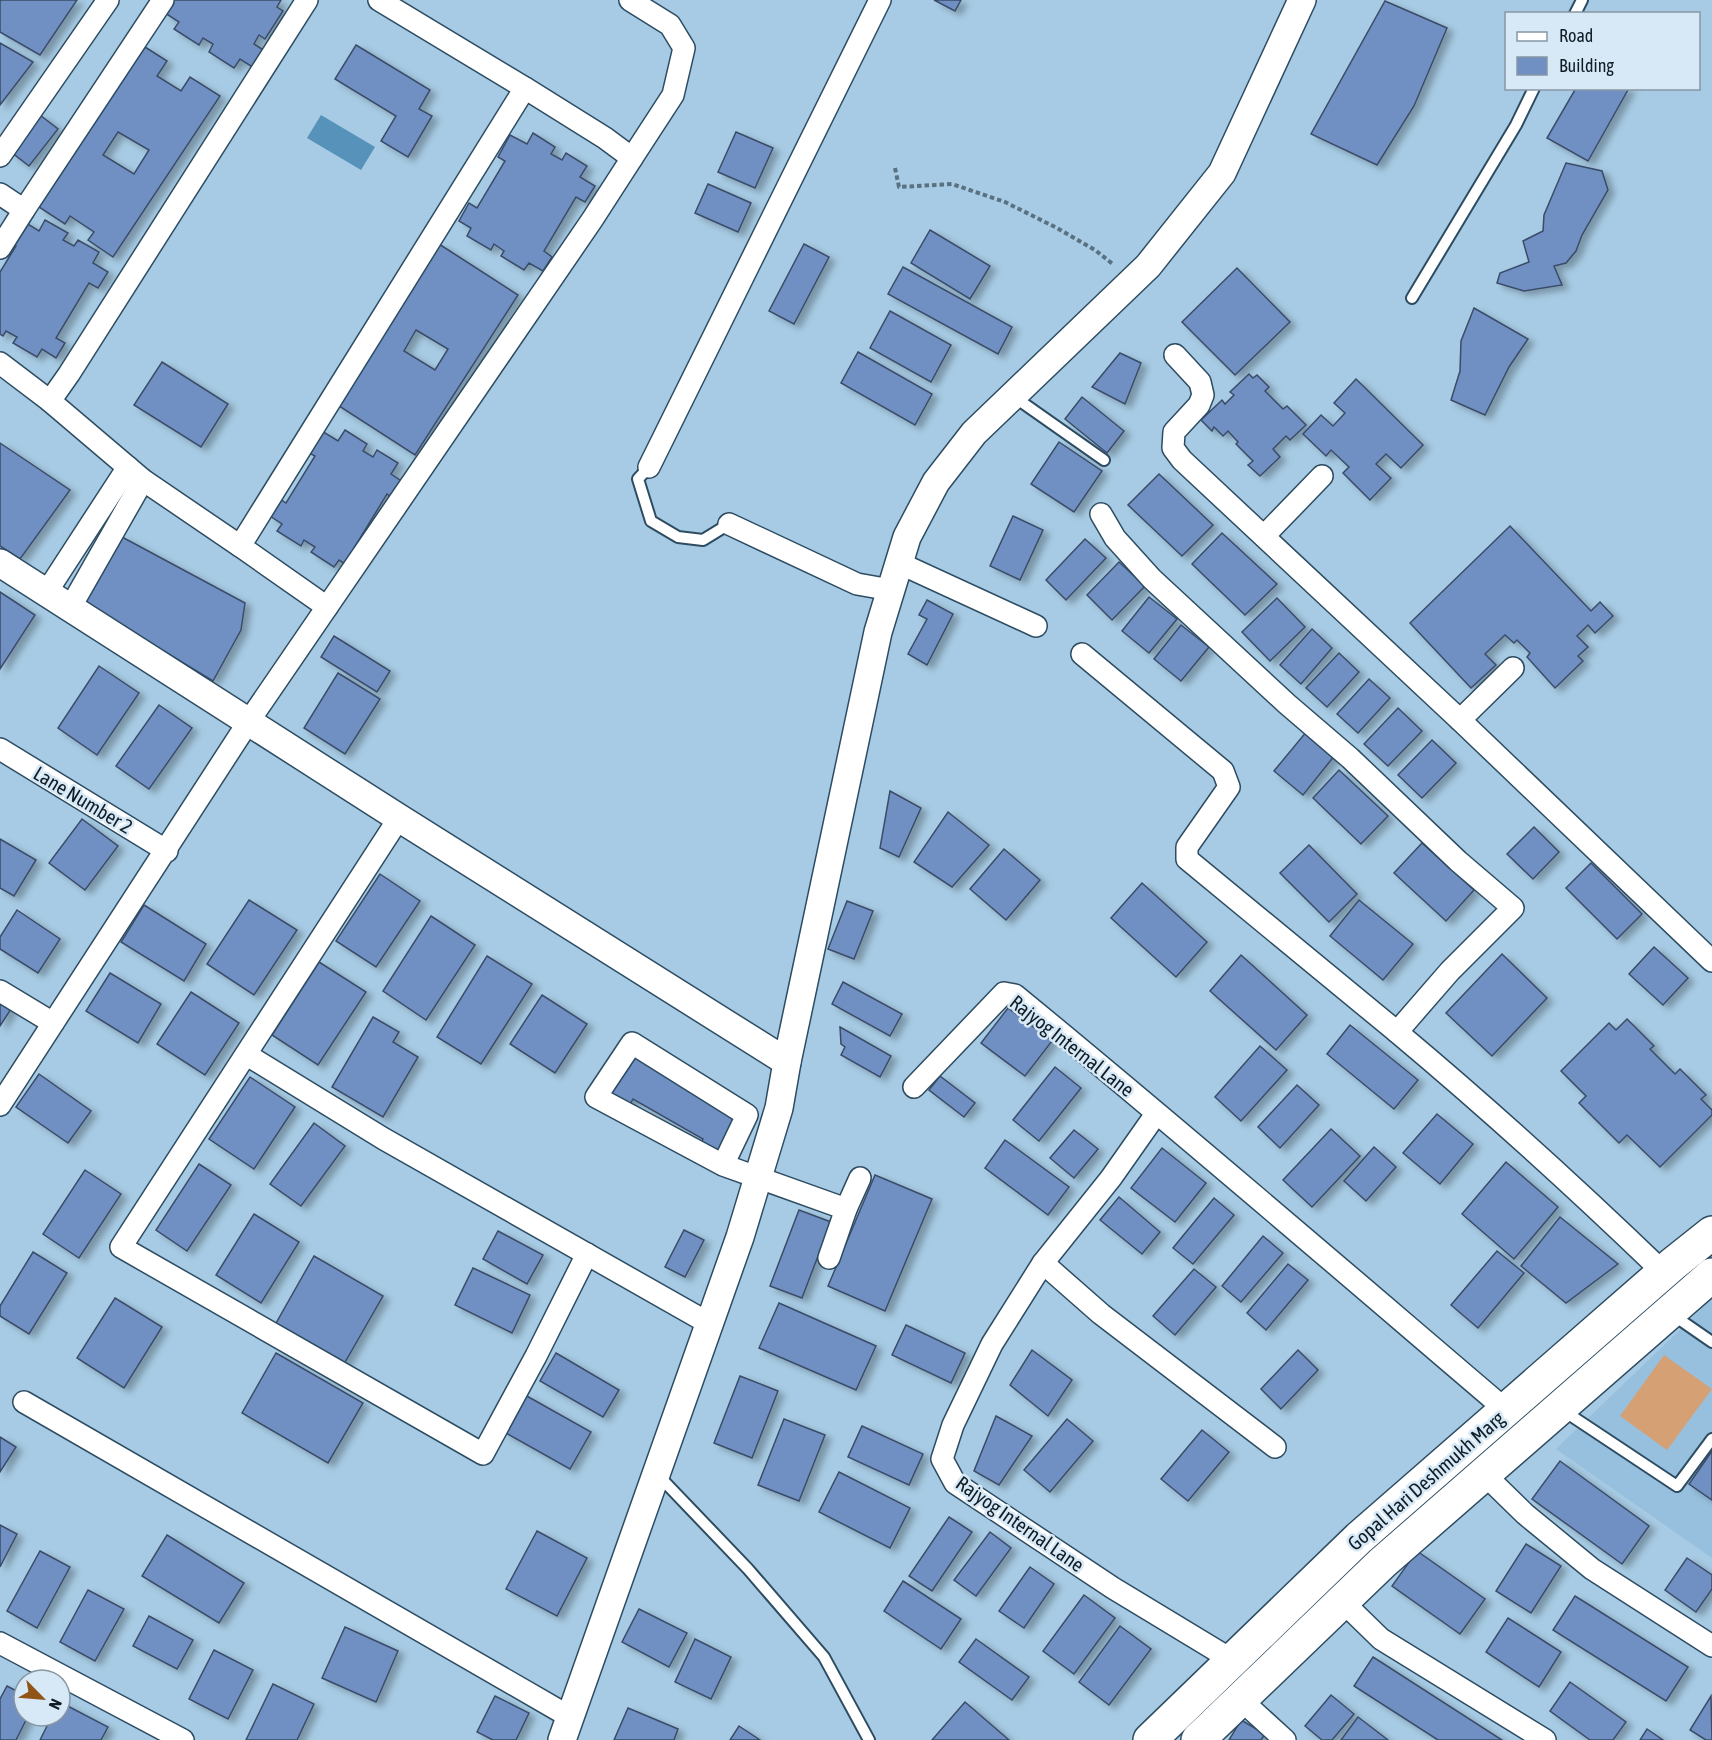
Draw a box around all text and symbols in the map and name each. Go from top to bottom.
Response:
legend [1505,12,1700,90]
text: Road [1559,25,1593,46]
text: Building [1559,55,1614,76]
street label: Lane Number 2 [30,761,137,838]
street label: Rajyog Internal Lane [1006,990,1139,1101]
street label: Gopal Hari Deshmukh Marg [1343,1406,1509,1555]
street label: Rajyog Internal Lane [952,1471,1089,1576]
north arrow [12,1668,72,1728]
text: N [45,1696,66,1712]

